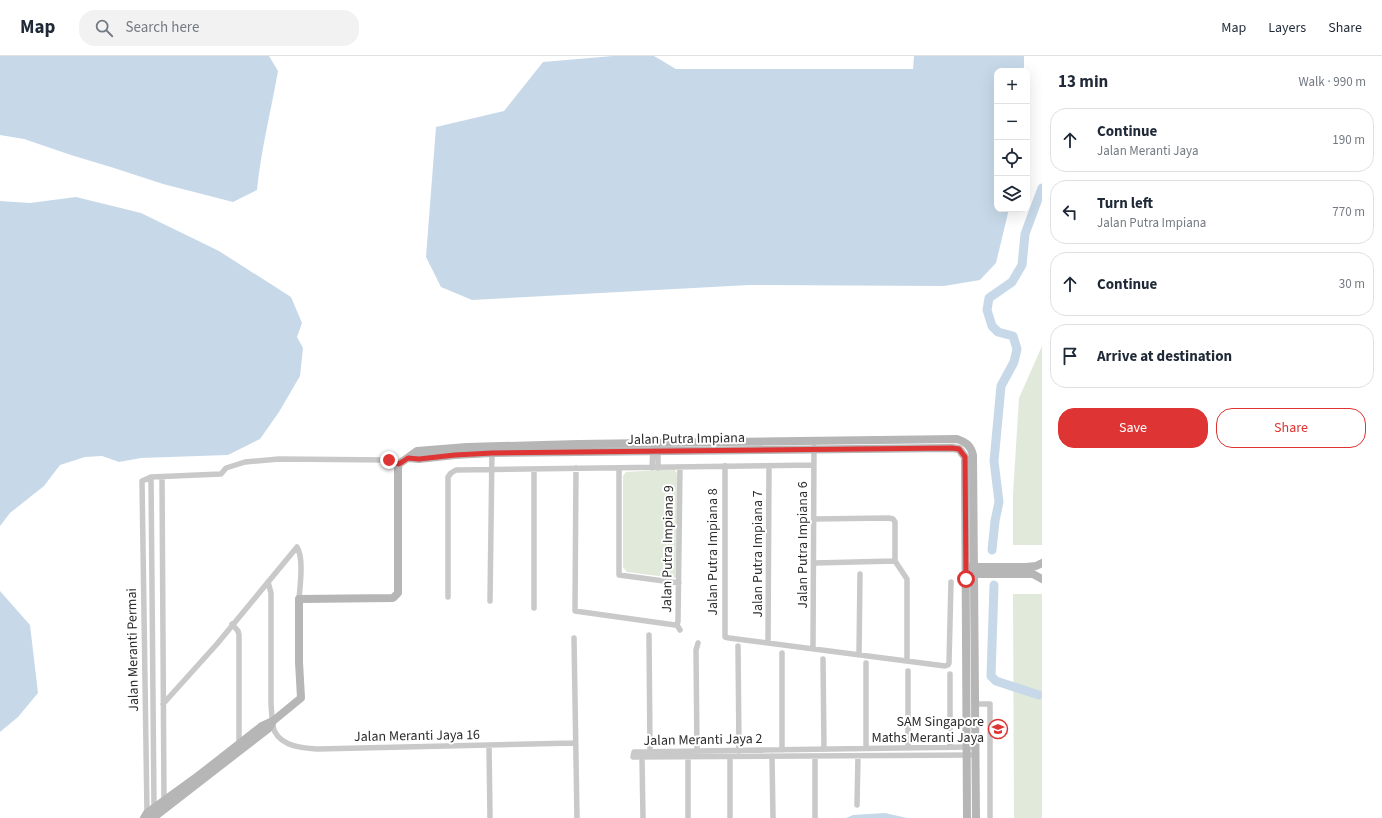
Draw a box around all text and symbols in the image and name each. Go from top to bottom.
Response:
search box [79,10,359,46]
text: Map [20,14,55,41]
icon: search [93,17,115,39]
text: Search here [125,17,199,38]
text: Map [1221,18,1246,38]
text: Layers [1268,18,1306,38]
text: Share [1328,18,1362,38]
map controls [994,68,1030,212]
button: + [994,68,1030,104]
text: 13 min [1058,70,1108,94]
text: Walk · 990 m [1298,73,1366,91]
button: − [994,104,1030,140]
text: Continue [1097,121,1157,142]
icon: ahead [1059,129,1081,151]
text: 190 m [1332,131,1365,149]
button: locate [994,140,1030,176]
text: Jalan Meranti Jaya [1097,142,1198,160]
button: layers [994,176,1030,212]
text: Turn left [1097,193,1153,214]
icon: left [1059,201,1081,223]
text: 770 m [1332,203,1365,221]
text: Jalan Putra Impiana [1097,214,1206,232]
icon: ahead [1059,273,1081,295]
text: Continue [1097,274,1157,295]
text: 30 m [1339,275,1365,293]
icon: arrive [1059,345,1081,367]
text: Arrive at destination [1097,346,1232,367]
button: Save [1058,408,1208,448]
button: Share [1216,408,1366,448]
street label: Jalan Putra Impiana [627,428,745,450]
route end [380,451,398,469]
street label: Jalan Putra Impiana 6 [793,481,813,609]
street label: Jalan Putra Impiana 9 [657,485,679,613]
street label: Jalan Putra Impiana 8 [703,488,723,616]
street label: Jalan Putra Impiana 7 [748,490,768,618]
route start [957,570,975,588]
street label: Jalan Meranti Permai [122,588,144,712]
place label: SAM Singapore Maths Meranti Jaya [872,712,984,748]
school or university icon: SAM Singapore Maths Meranti Jaya [987,718,1009,740]
street label: Jalan Meranti Jaya 16 [354,725,480,747]
street label: Jalan Meranti Jaya 2 [643,729,763,751]

